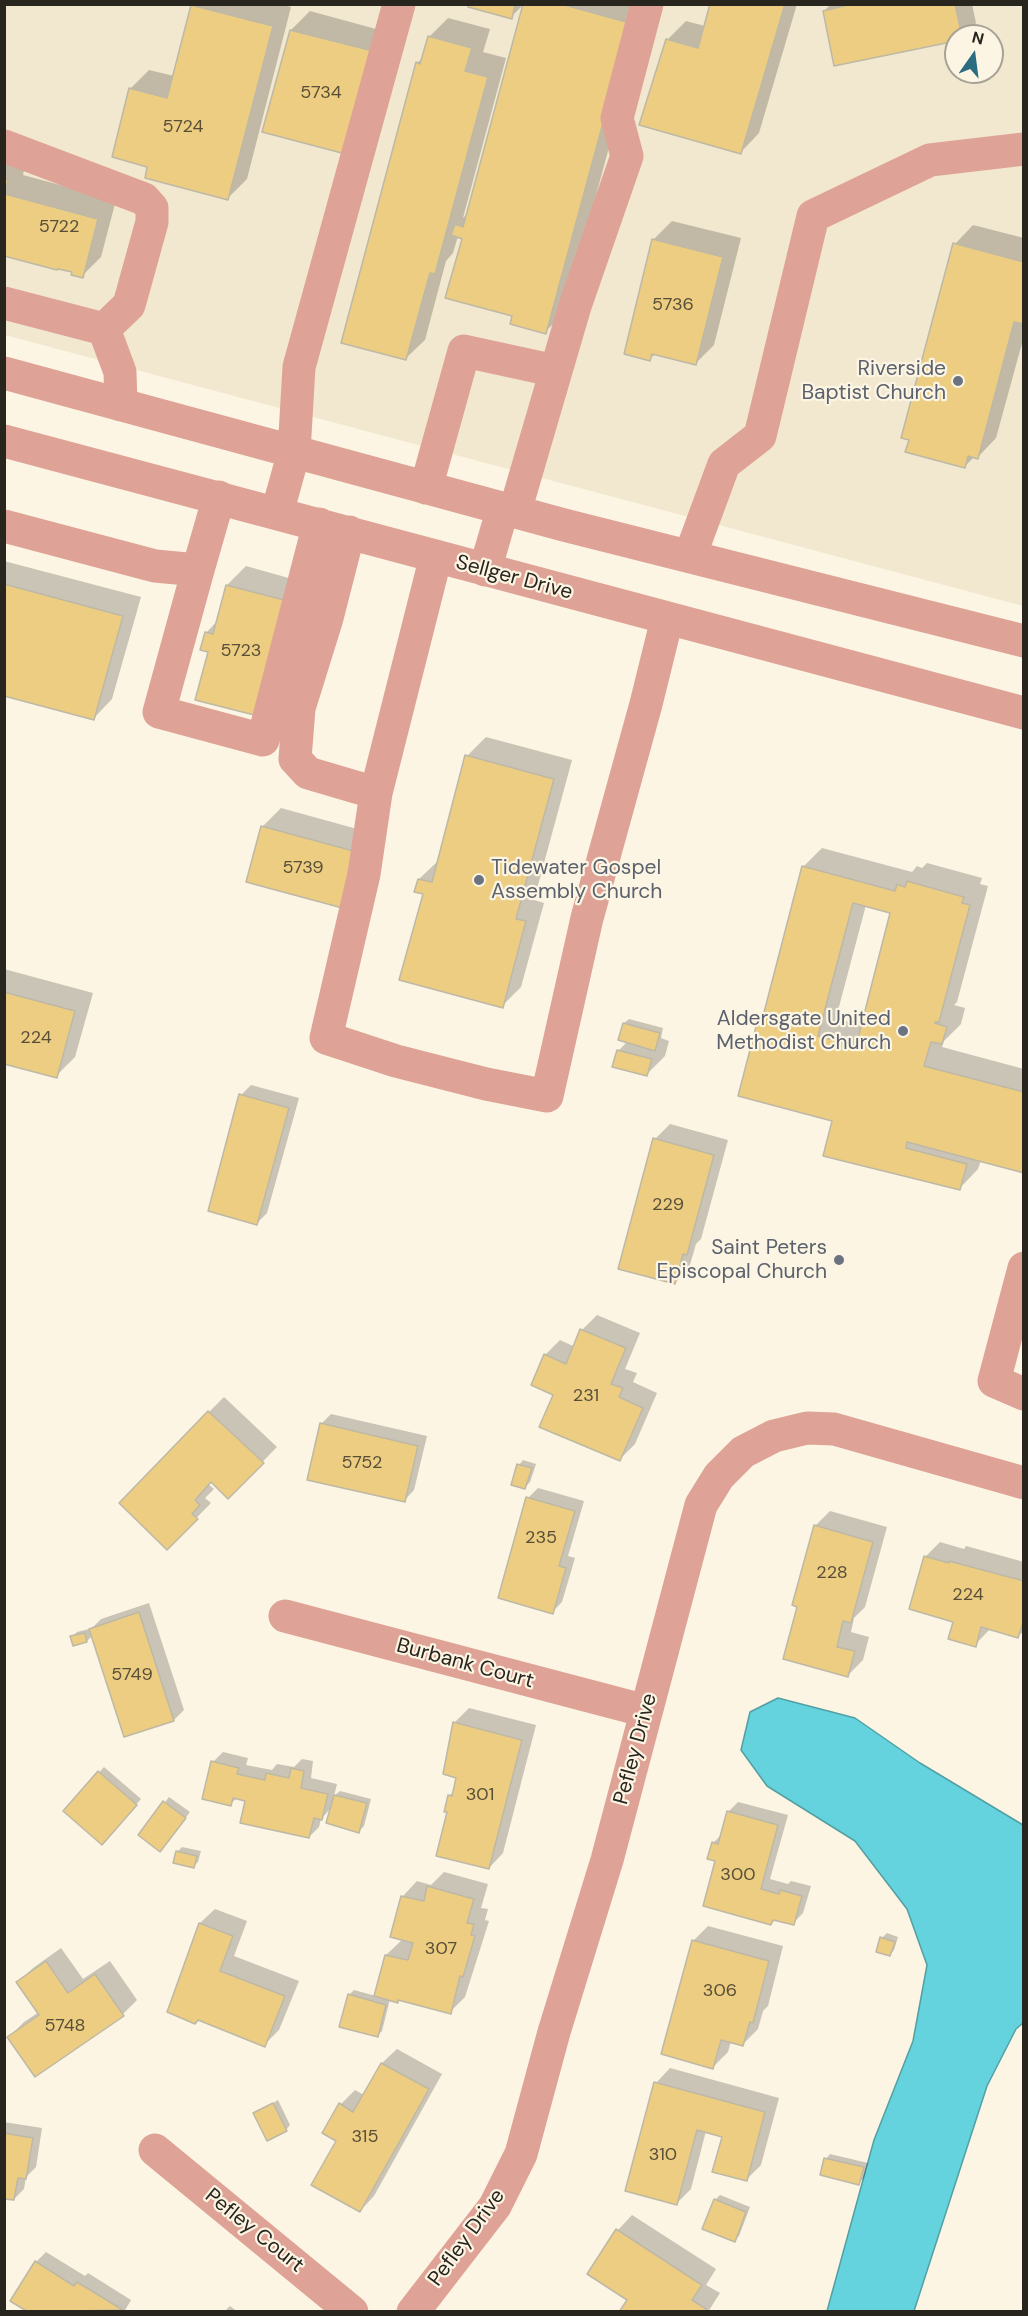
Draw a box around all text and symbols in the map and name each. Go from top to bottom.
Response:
north arrow [944,24,1004,84]
text: N [970,26,986,50]
house number: 5734 [300,82,342,104]
house number: 5724 [163,116,203,138]
house number: 5722 [39,216,79,238]
house number: 5736 [652,294,694,316]
place label: Riverside Baptist Church [801,356,946,406]
marker: Riverside Baptist Church [951,374,965,388]
street label: Sellger Drive [453,550,575,606]
house number: 5723 [221,640,261,662]
place label: Tidewater Gospel Assembly Church [491,855,662,905]
house number: 5739 [282,857,324,879]
marker: Tidewater Gospel Assembly Church [472,873,486,887]
place label: Aldersgate United Methodist Church [716,1006,891,1056]
marker: Aldersgate United Methodist Church [896,1024,910,1038]
house number: 224 [20,1027,52,1049]
house number: 229 [652,1194,684,1216]
place label: Saint Peters Episcopal Church [656,1235,827,1285]
marker: Saint Peters Episcopal Church [832,1253,846,1267]
house number: 231 [573,1385,599,1407]
house number: 5752 [342,1452,382,1474]
house number: 235 [525,1527,557,1549]
house number: 228 [816,1562,848,1584]
house number: 224 [952,1584,984,1606]
street label: Burbank Court [394,1634,536,1694]
house number: 5749 [111,1664,153,1686]
street label: Pefley Drive [609,1691,663,1807]
house number: 301 [466,1784,494,1806]
house number: 300 [720,1864,756,1886]
house number: 307 [425,1938,457,1960]
house number: 306 [703,1980,737,2002]
house number: 5748 [44,2015,86,2037]
house number: 315 [352,2126,378,2148]
house number: 310 [649,2144,677,2166]
street label: Pefley Court [200,2184,308,2278]
street label: Pefley Drive [423,2185,511,2291]

